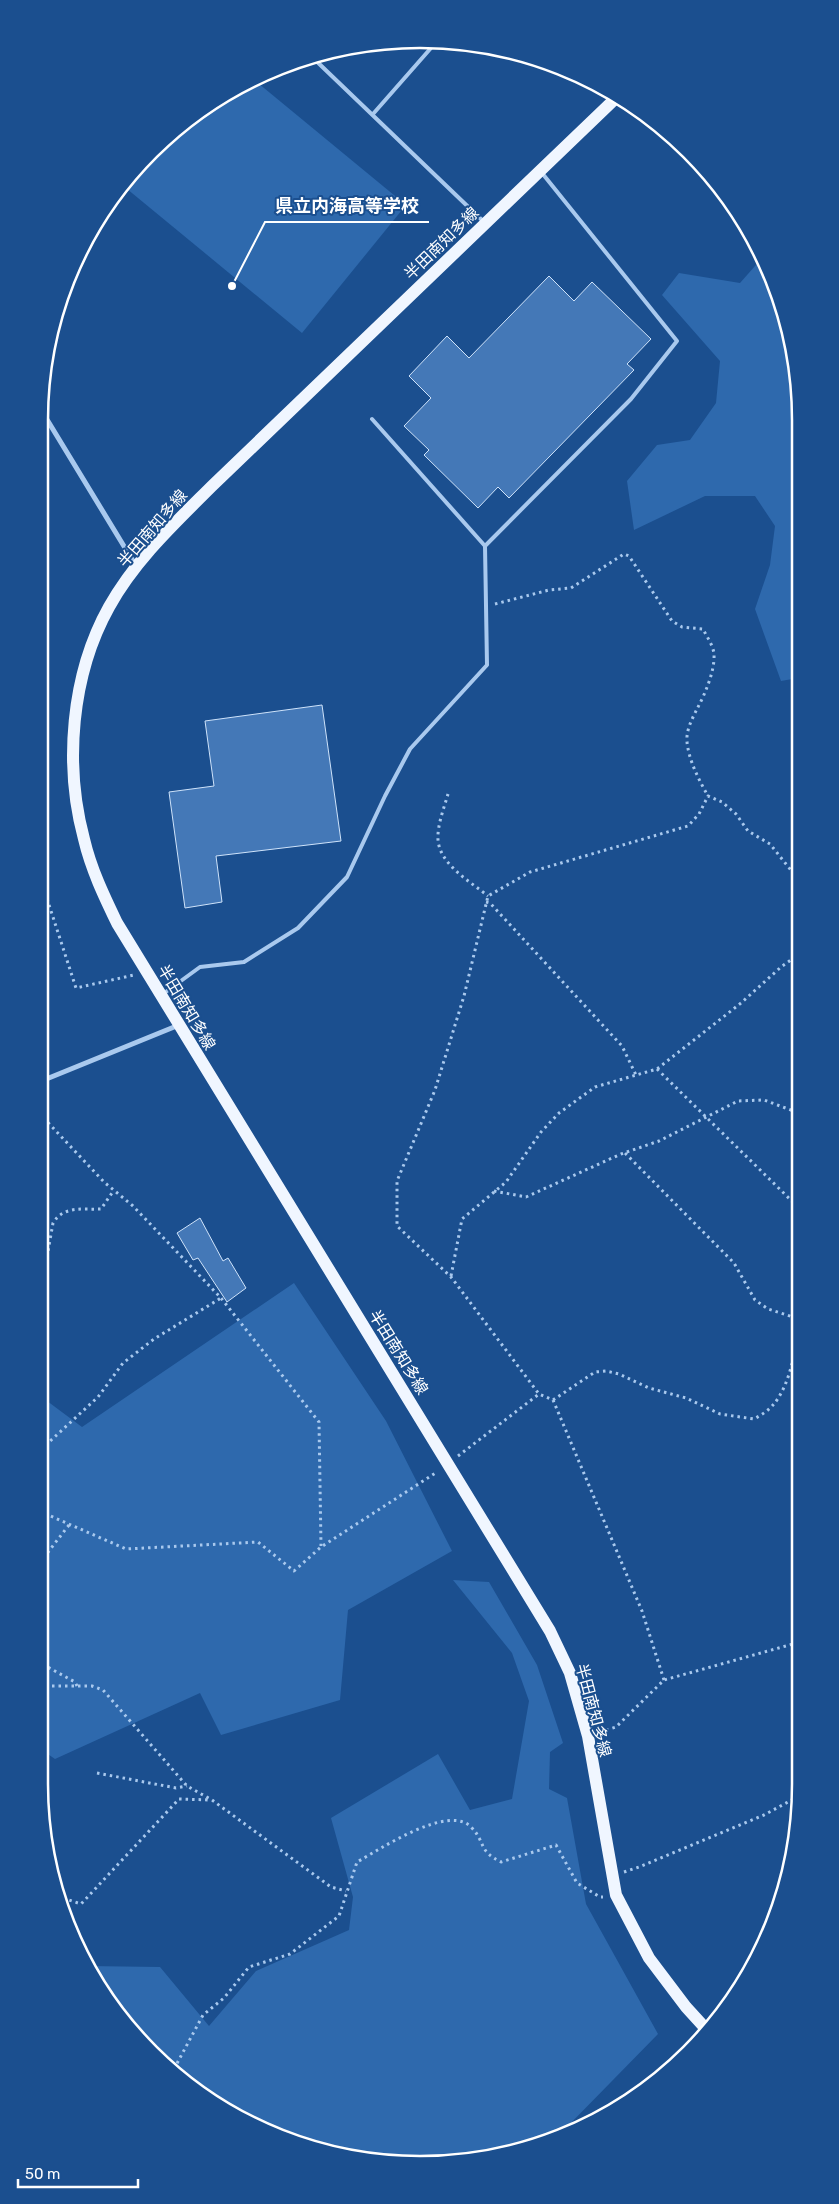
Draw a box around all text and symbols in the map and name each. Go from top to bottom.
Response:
callout: 県立内海高等学校 [265,189,429,222]
text: 県立内海高等学校 [275,195,419,217]
street label: 半田南知多線 [400,203,482,284]
street label: 半田南知多線 [114,486,191,571]
street label: 半田南知多線 [154,961,219,1053]
street label: 半田南知多線 [365,1307,432,1398]
street label: 半田南知多線 [572,1661,615,1759]
scale bar [18,2156,138,2188]
text: 50 m [25,2165,60,2183]

